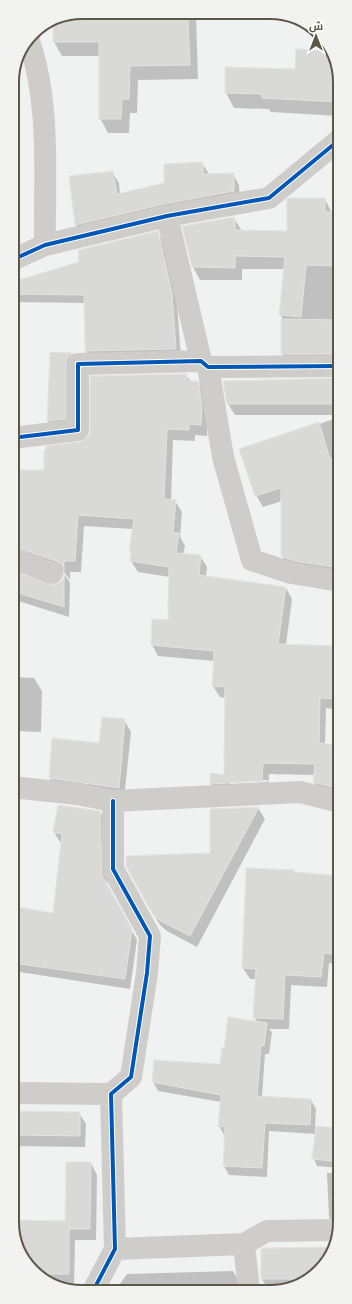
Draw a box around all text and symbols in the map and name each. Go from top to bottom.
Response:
north arrow [296,16,336,56]
text: ش [309,20,323,33]

